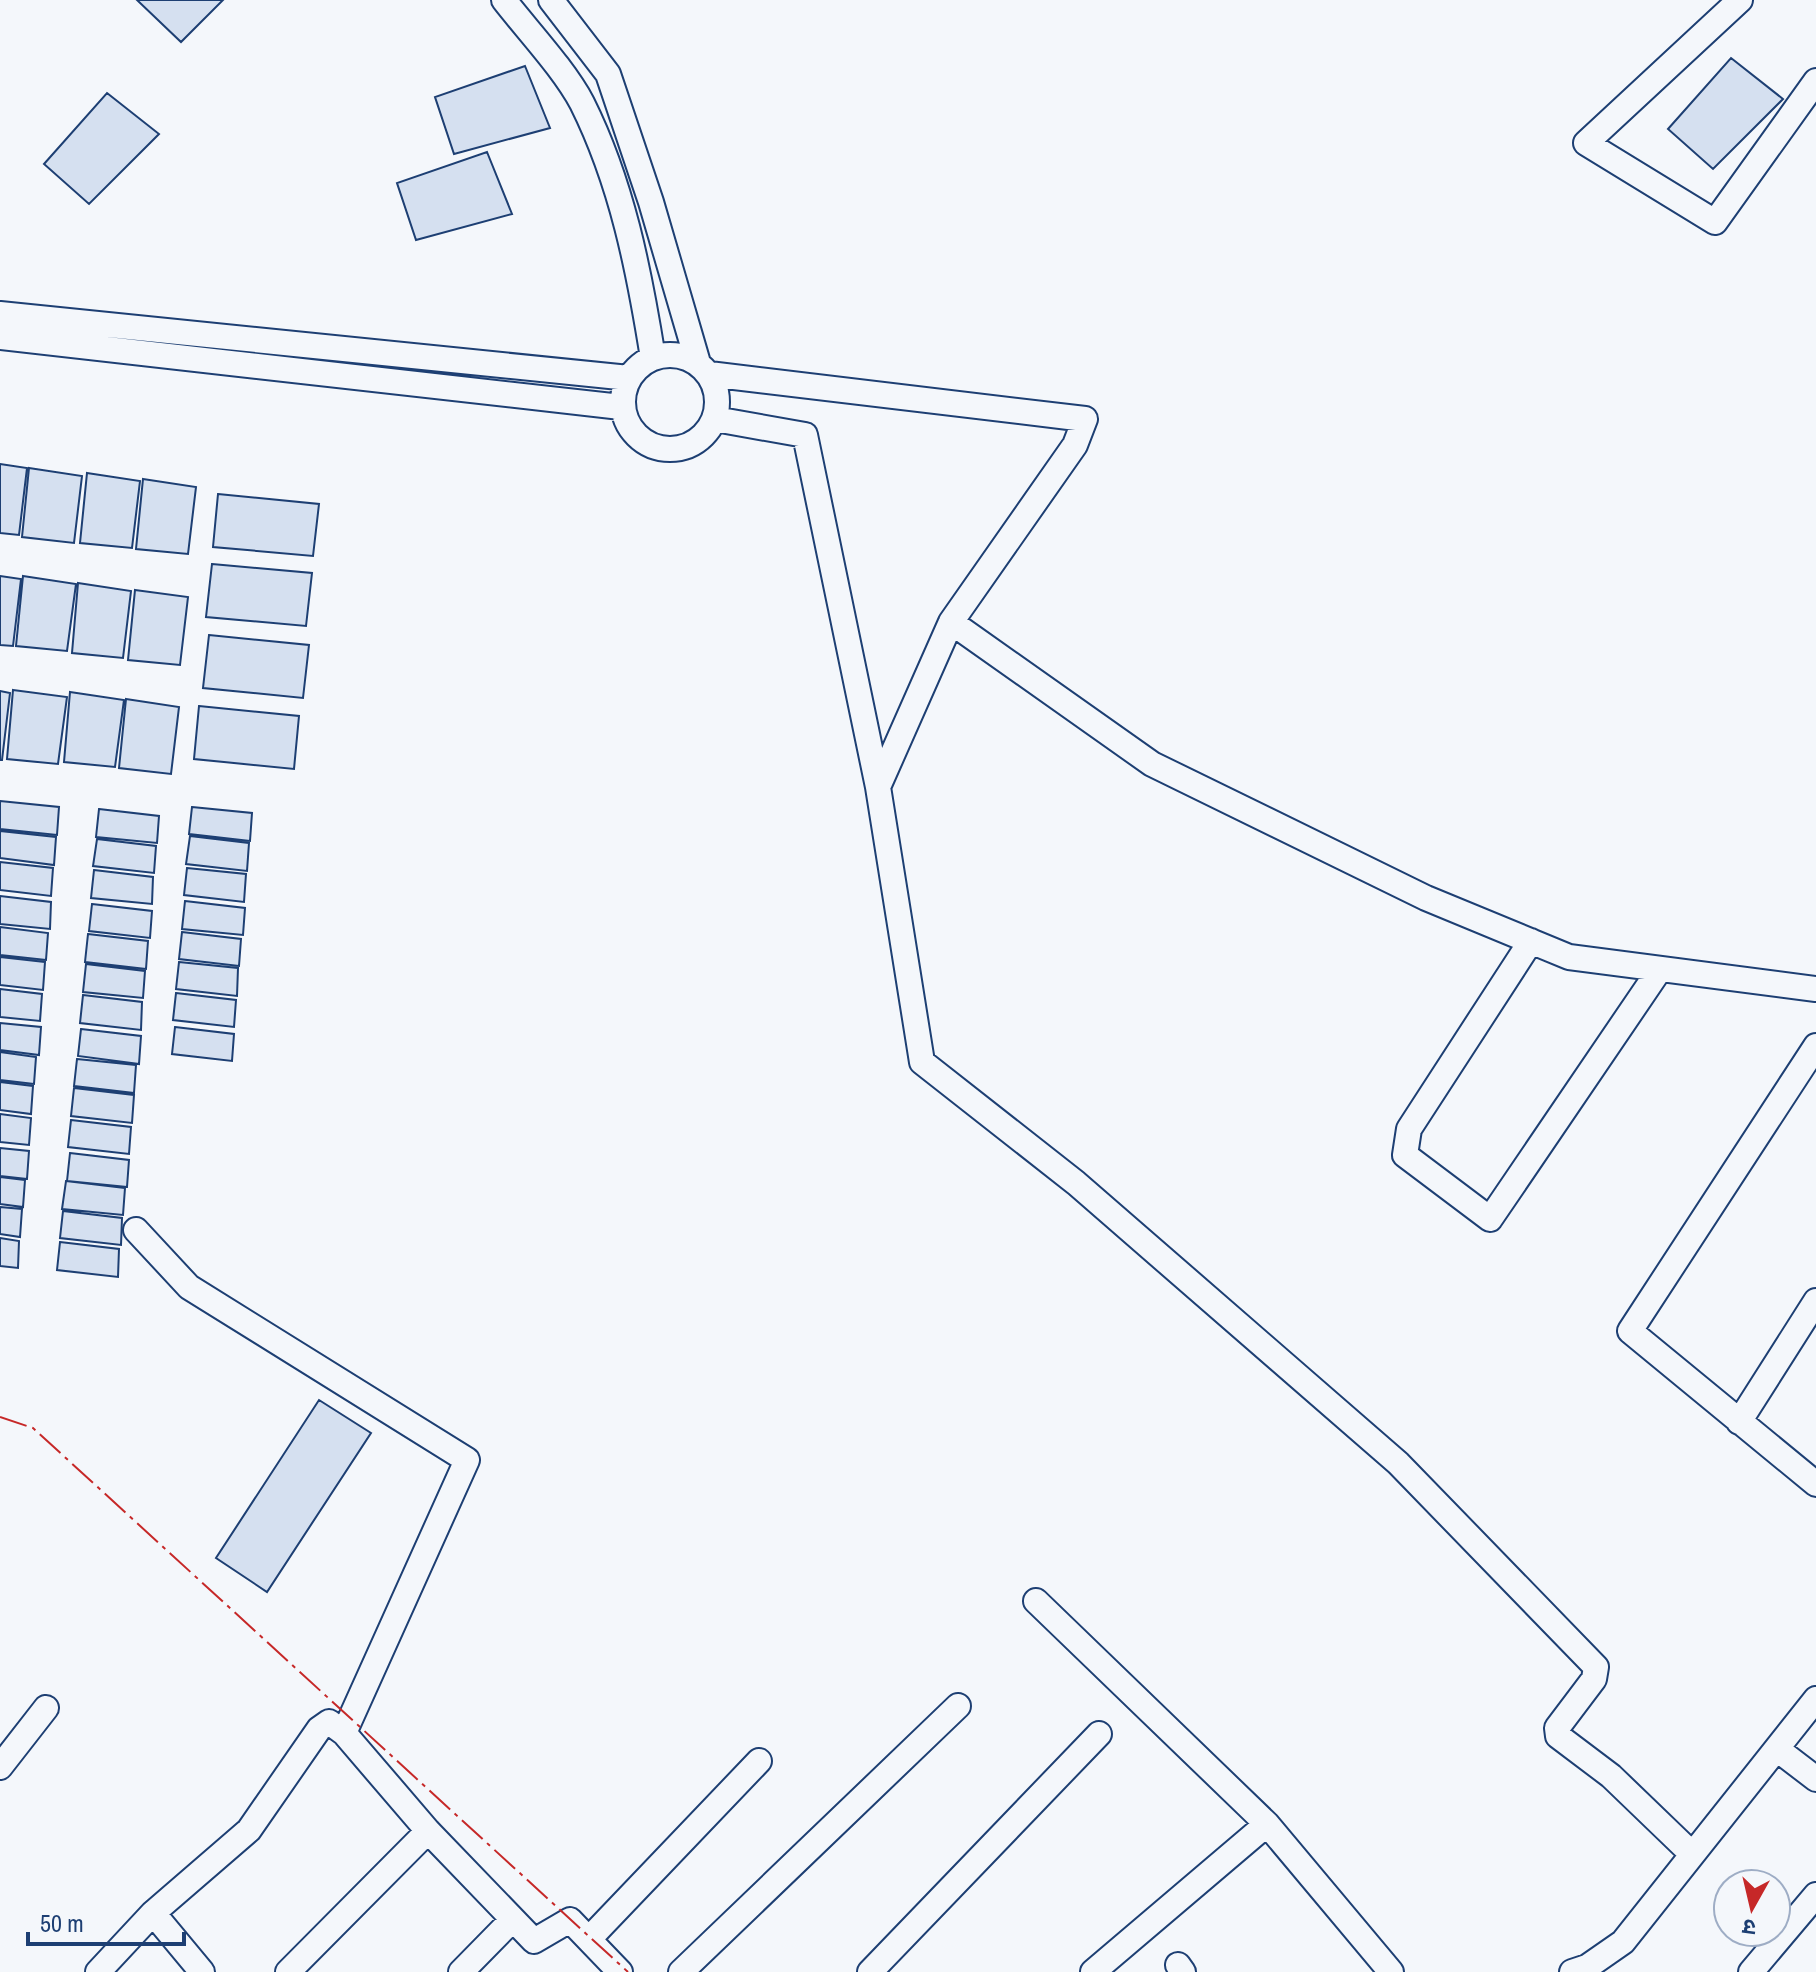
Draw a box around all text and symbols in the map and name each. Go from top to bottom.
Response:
north arrow [1712,1868,1792,1948]
scale bar [28,1896,184,1946]
text: 50 m [40,1907,84,1939]
text: उ [1740,1912,1758,1944]

